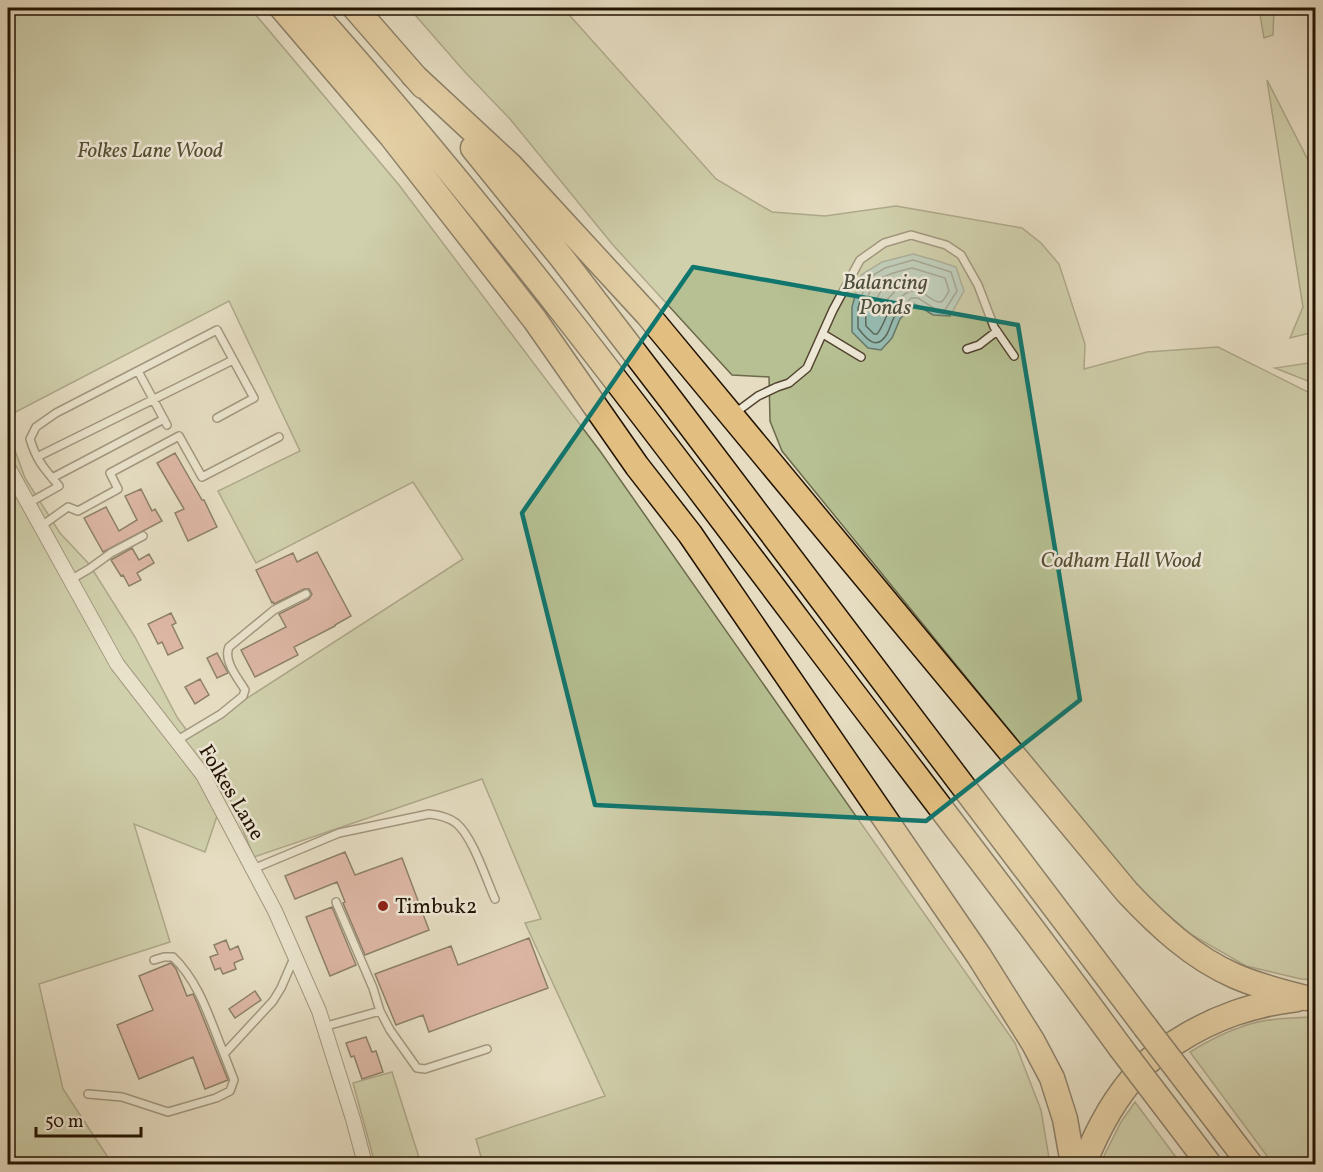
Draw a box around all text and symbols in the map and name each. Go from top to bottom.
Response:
park label: Folkes Lane Wood [77,137,223,166]
water label: Balancing Ponds [842,268,928,324]
park label: Codham Hall Wood [1040,547,1202,576]
street label: Folkes Lane [191,739,271,846]
place label: Timbuk2 [395,893,477,922]
marker: Timbuk2 [376,899,390,913]
scale bar [36,1100,141,1138]
text: 50 m [45,1110,84,1135]

